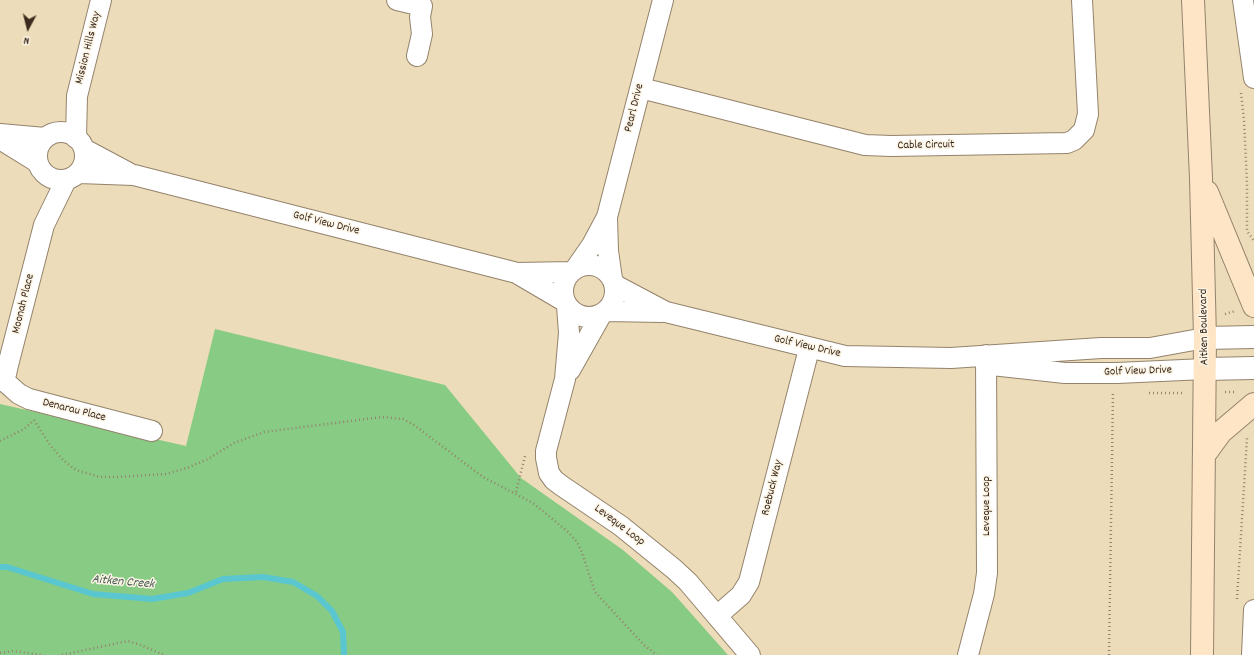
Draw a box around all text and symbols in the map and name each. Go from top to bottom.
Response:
north arrow [8,8,48,48]
street label: Mission Hills Way [73,10,105,86]
text: N [23,32,30,48]
street label: Pearl Drive [622,82,648,134]
street label: Cable Circuit [897,138,955,154]
street label: Golf View Drive [291,209,361,239]
street label: Moonah Place [10,273,38,335]
street label: Aitken Boulevard [1197,289,1213,365]
street label: Golf View Drive [772,332,842,362]
street label: Golf View Drive [1104,364,1172,380]
street label: Denarau Place [41,396,107,426]
street label: Roebuck Way [759,459,787,517]
street label: Leveque Loop [980,476,994,536]
street label: Leveque Loop [591,502,647,550]
water label: Aitken Creek [91,573,155,593]

